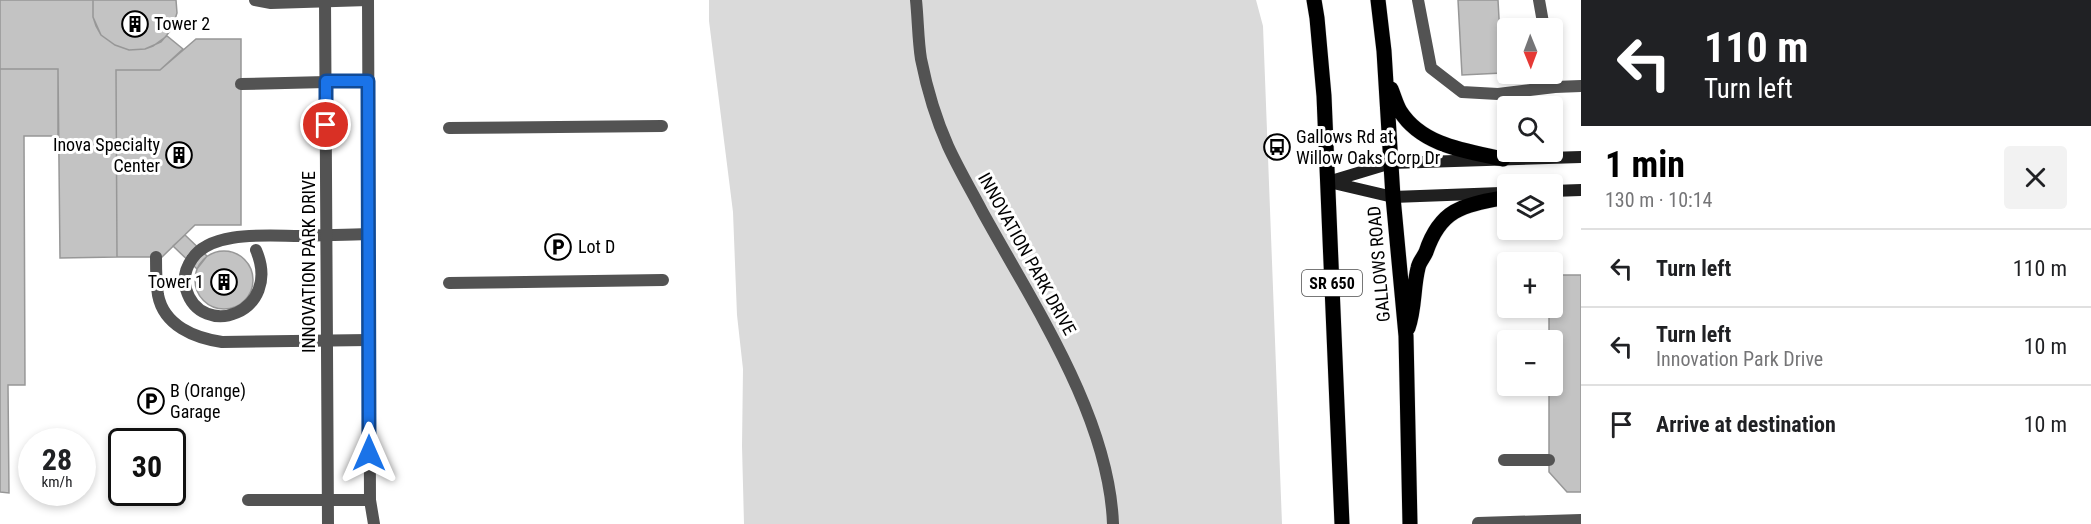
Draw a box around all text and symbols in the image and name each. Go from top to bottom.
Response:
building icon: Tower 2 [120,9,150,39]
place label: Tower 2 [154,13,210,34]
north arrow [1497,18,1563,84]
map controls [1497,18,1563,396]
text: 110 m [1704,23,1809,72]
icon: left [1605,24,1683,102]
text: Turn left [1704,73,1793,105]
button: search [1497,96,1563,162]
pin [300,99,351,150]
icon: arrive [309,108,342,141]
place label: Gallows Rd at Willow Oaks Corp Dr [1296,126,1441,168]
bus stop icon: Gallows Rd at Willow Oaks Corp Dr [1262,132,1292,162]
place label: Inova Specialty Center [53,134,161,176]
building icon: Inova Specialty Center [164,140,194,170]
text: 1 min [1605,144,1685,186]
button: close [2004,146,2067,209]
street label: INNOVATION PARK DRIVE [974,169,1081,339]
street label: INNOVATION PARK DRIVE [298,171,319,353]
button: layers [1497,174,1563,240]
text: 130 m · 10:14 [1605,188,1712,212]
street label: GALLOWS ROAD [1363,205,1394,323]
parking icon: Lot D [543,232,573,262]
place label: Lot D [578,236,615,257]
button: + [1497,252,1563,318]
icon: left [1605,252,1638,285]
text: Turn left [1656,256,1731,281]
text: 110 m [2013,256,2067,281]
building icon: Tower 1 [209,267,239,297]
road number: SR 650 [1302,270,1362,296]
place label: Tower 1 [148,271,204,292]
text: Turn left [1656,322,1731,347]
button: − [1497,330,1563,396]
icon: left [1605,330,1638,363]
text: 10 m [2024,334,2067,359]
text: Innovation Park Drive [1656,347,1823,371]
place label: B (Orange) Garage [170,380,246,422]
parking icon: B (Orange) Garage [136,386,166,416]
icon: arrive [1605,408,1638,441]
text: Arrive at destination [1656,412,1836,437]
text: 10 m [2024,412,2067,437]
position arrow [337,421,401,485]
speed limit sign: 30 [108,428,186,506]
text: 28 [42,442,72,477]
text: km/h [42,473,72,491]

